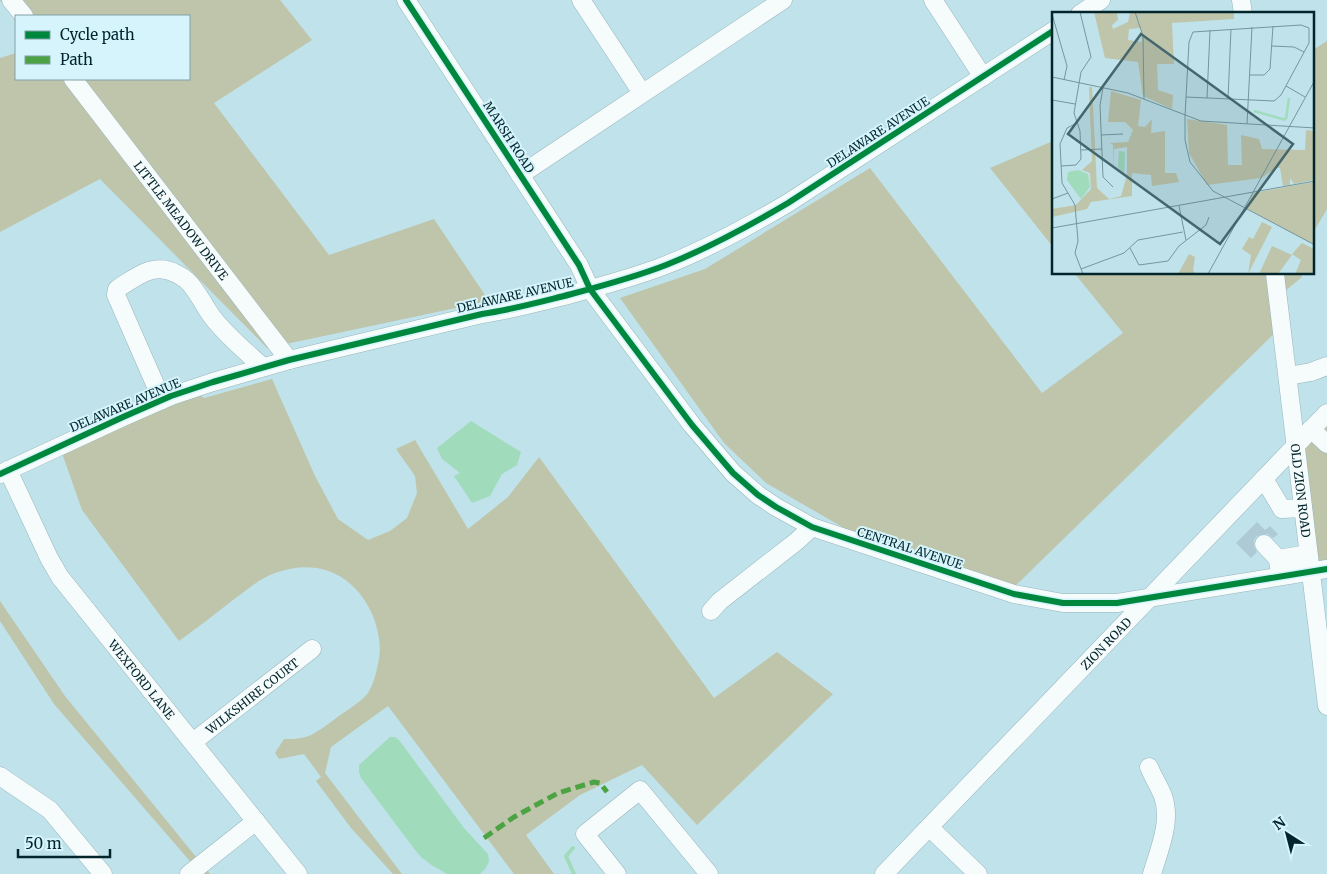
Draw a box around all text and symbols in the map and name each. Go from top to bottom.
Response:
inset map [1052,12,1314,275]
legend [15,15,190,80]
text: Cycle path [60,25,135,44]
text: Path [60,50,93,69]
street label: DELAWARE AVENUE [824,93,932,171]
street label: MARSH ROAD [480,98,538,176]
street label: LITTLE MEADOW DRIVE [131,158,232,283]
street label: DELAWARE AVENUE [455,274,575,316]
street label: DELAWARE AVENUE [67,375,183,435]
street label: OLD ZION ROAD [1288,443,1314,538]
street label: CENTRAL AVENUE [855,524,965,572]
street label: ZION ROAD [1077,614,1134,673]
street label: WEXFORD LANE [105,636,179,722]
street label: WILKSHIRE COURT [202,654,302,738]
north arrow [1262,809,1312,859]
text: N [1270,813,1289,834]
scale bar [18,826,110,858]
text: 50 m [25,834,62,853]

